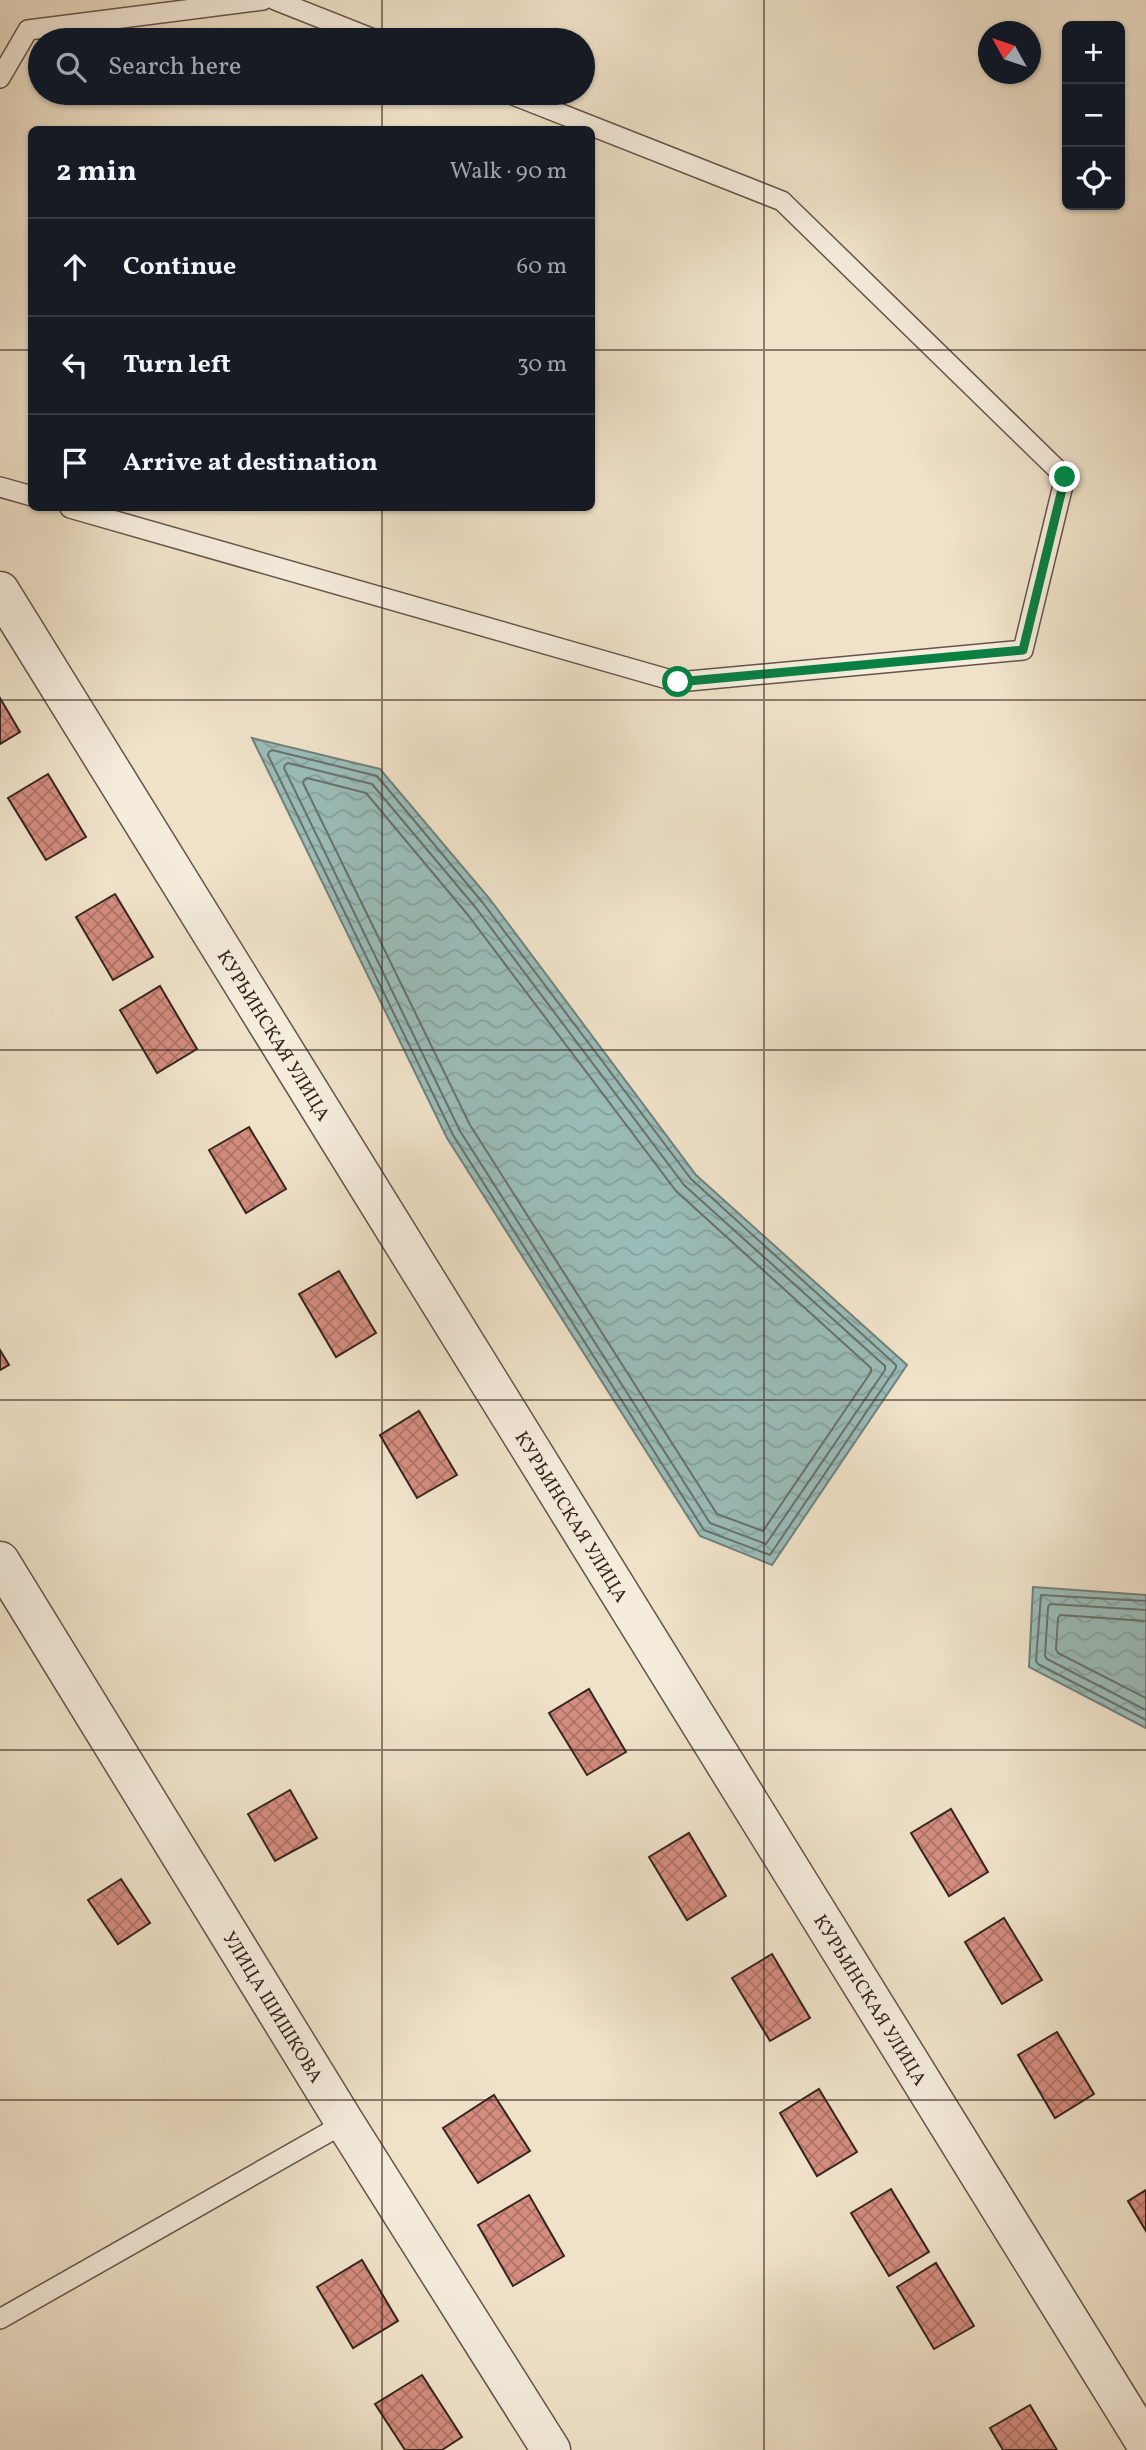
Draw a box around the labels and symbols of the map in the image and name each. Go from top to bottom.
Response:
north arrow [978,21,1041,84]
route end [1049,461,1080,492]
route start [662,666,693,697]
street label: КУРЬИНСКАЯ УЛИЦА [210,945,336,1127]
street label: КУРЬИНСКАЯ УЛИЦА [508,1427,633,1608]
street label: КУРЬИНСКАЯ УЛИЦА [807,1910,932,2091]
street label: УЛИЦА ШИШКОВА [216,1927,328,2088]

